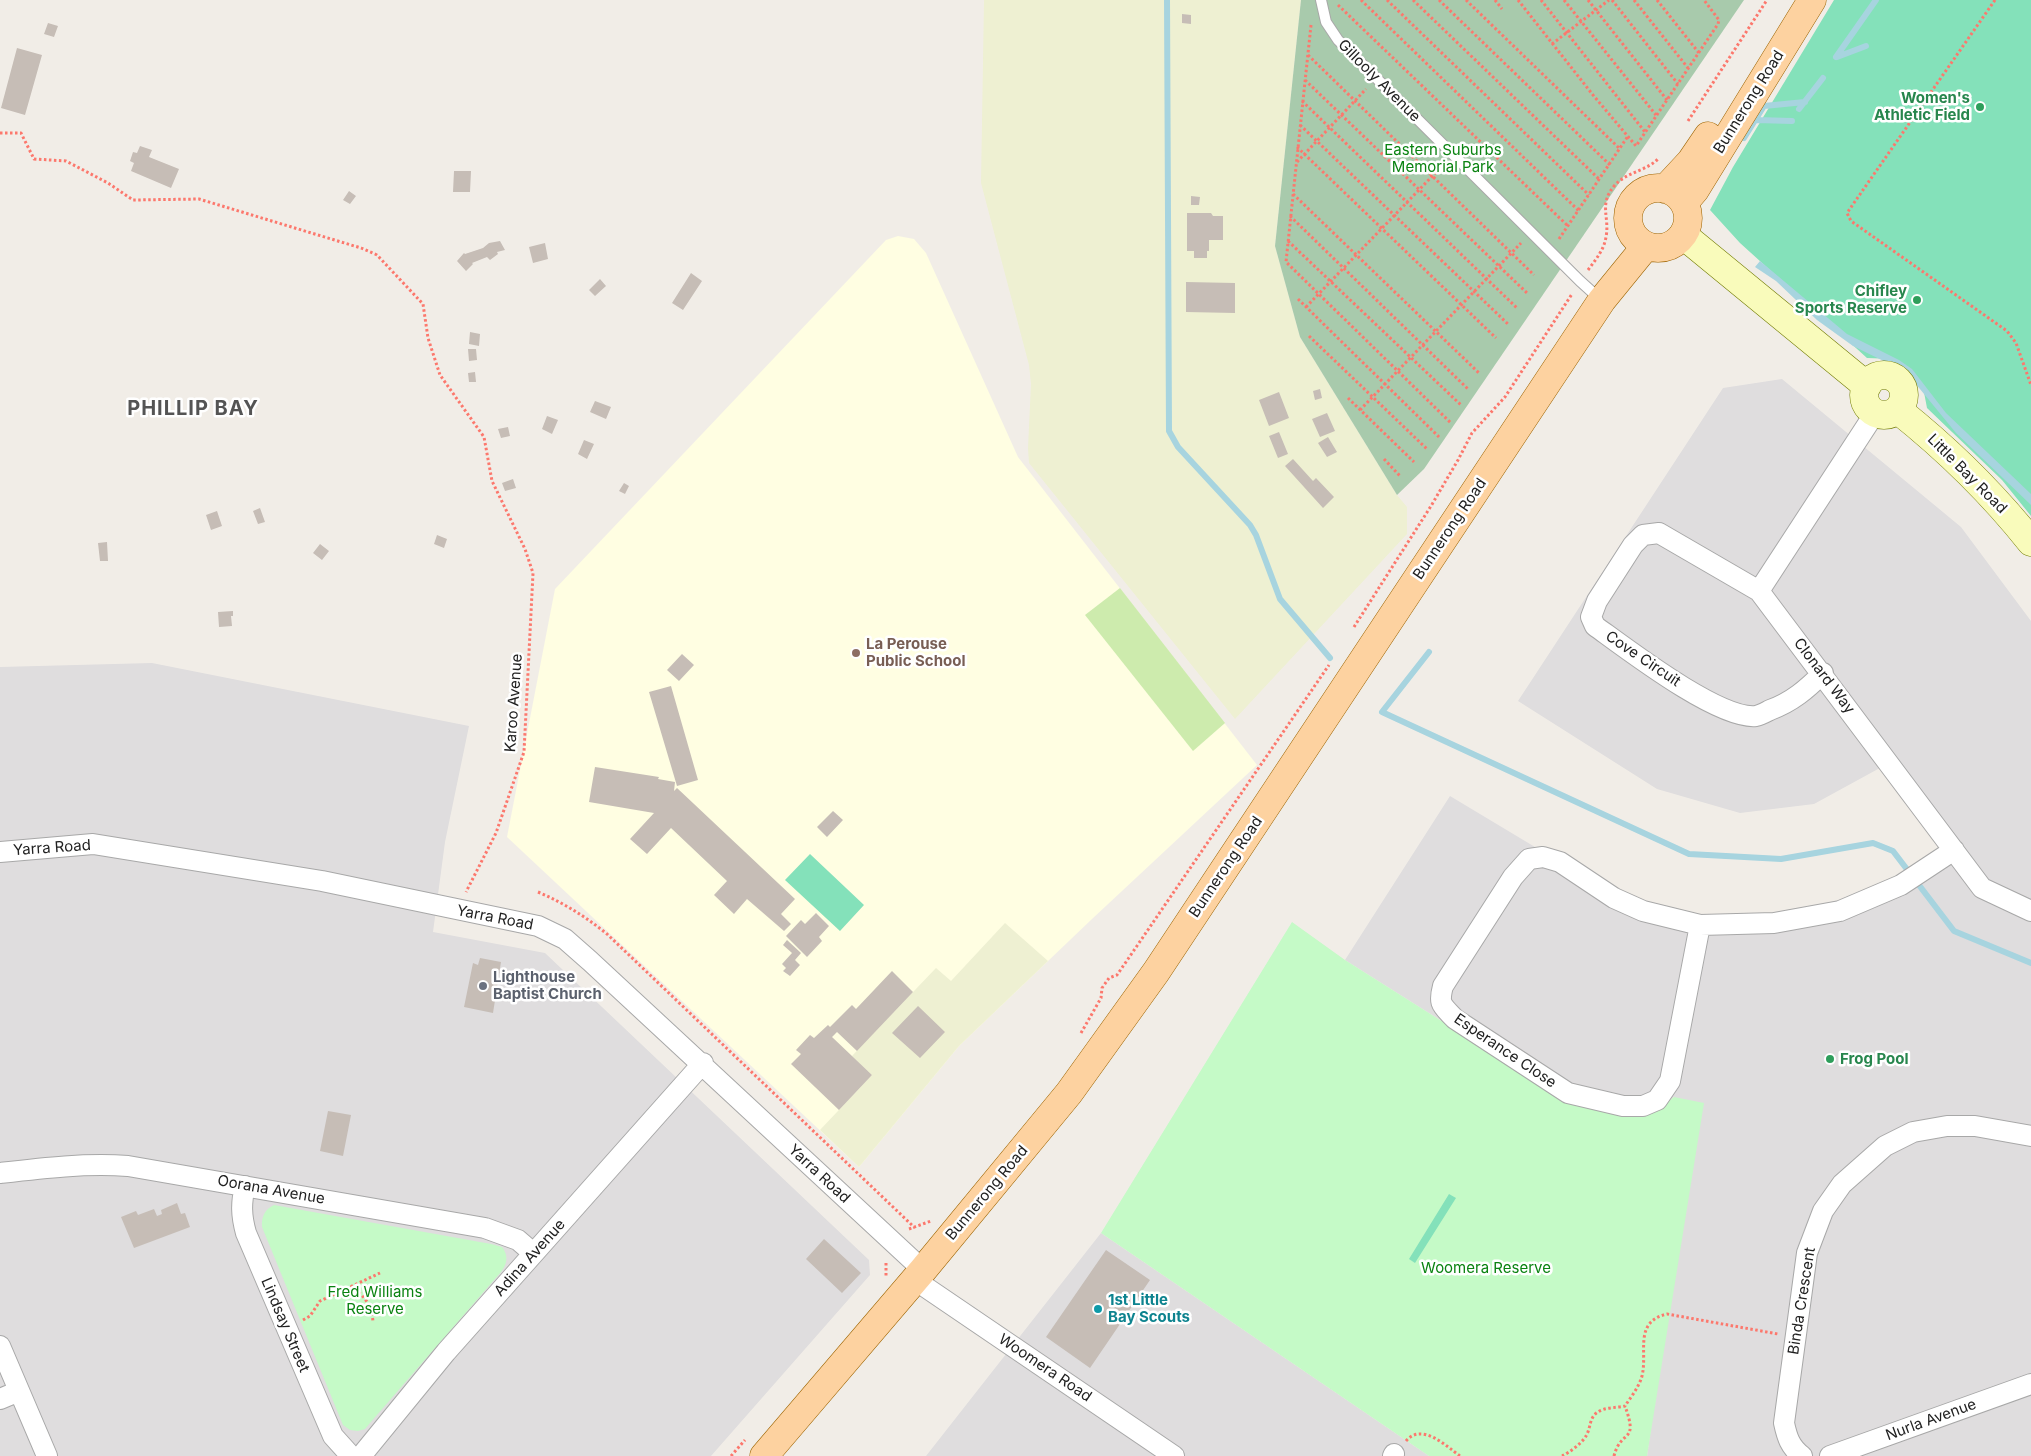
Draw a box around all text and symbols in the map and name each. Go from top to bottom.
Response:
street label: Gillooly Avenue [1334,36,1424,126]
street label: Bunnerong Road [1710,47,1788,157]
place label: Women's Athletic Field [1874,89,1970,124]
marker: Women's Athletic Field [1974,101,1986,113]
park label: Eastern Suburbs Memorial Park [1384,141,1502,176]
place label: Chifley Sports Reserve [1795,282,1907,317]
marker: Chifley Sports Reserve [1911,294,1923,306]
district label: PHILLIP BAY [126,397,260,421]
street label: Little Bay Road [1924,431,2010,517]
street label: Bunnerong Road [1410,475,1490,583]
street label: Cove Circuit [1602,627,1684,691]
place label: La Perouse Public School [866,635,965,670]
street label: Clonard Way [1790,635,1858,717]
marker: La Perouse Public School [850,647,862,659]
street label: Karoo Avenue [502,653,526,753]
street label: Bunnerong Road [1186,813,1266,921]
street label: Yarra Road [13,836,91,860]
street label: Yarra Road [455,902,535,934]
place label: Lighthouse Baptist Church [493,968,602,1003]
marker: Lighthouse Baptist Church [477,980,489,992]
street label: Esperance Close [1450,1010,1560,1092]
place label: Frog Pool [1840,1050,1909,1068]
marker: Frog Pool [1824,1053,1836,1065]
street label: Yarra Road [784,1141,854,1207]
street label: Bunnerong Road [942,1142,1032,1244]
street label: Oorana Avenue [216,1172,326,1208]
street label: Adina Avenue [491,1216,569,1300]
street label: Binda Crescent [1785,1246,1819,1356]
park label: Woomera Reserve [1421,1259,1551,1277]
street label: Lindsay Street [257,1275,313,1375]
park label: Fred Williams Reserve [328,1283,422,1318]
place label: 1st Little Bay Scouts [1108,1291,1190,1326]
marker: 1st Little Bay Scouts [1092,1303,1104,1315]
street label: Woomera Road [995,1330,1095,1406]
street label: Nurla Avenue [1883,1395,1979,1445]

